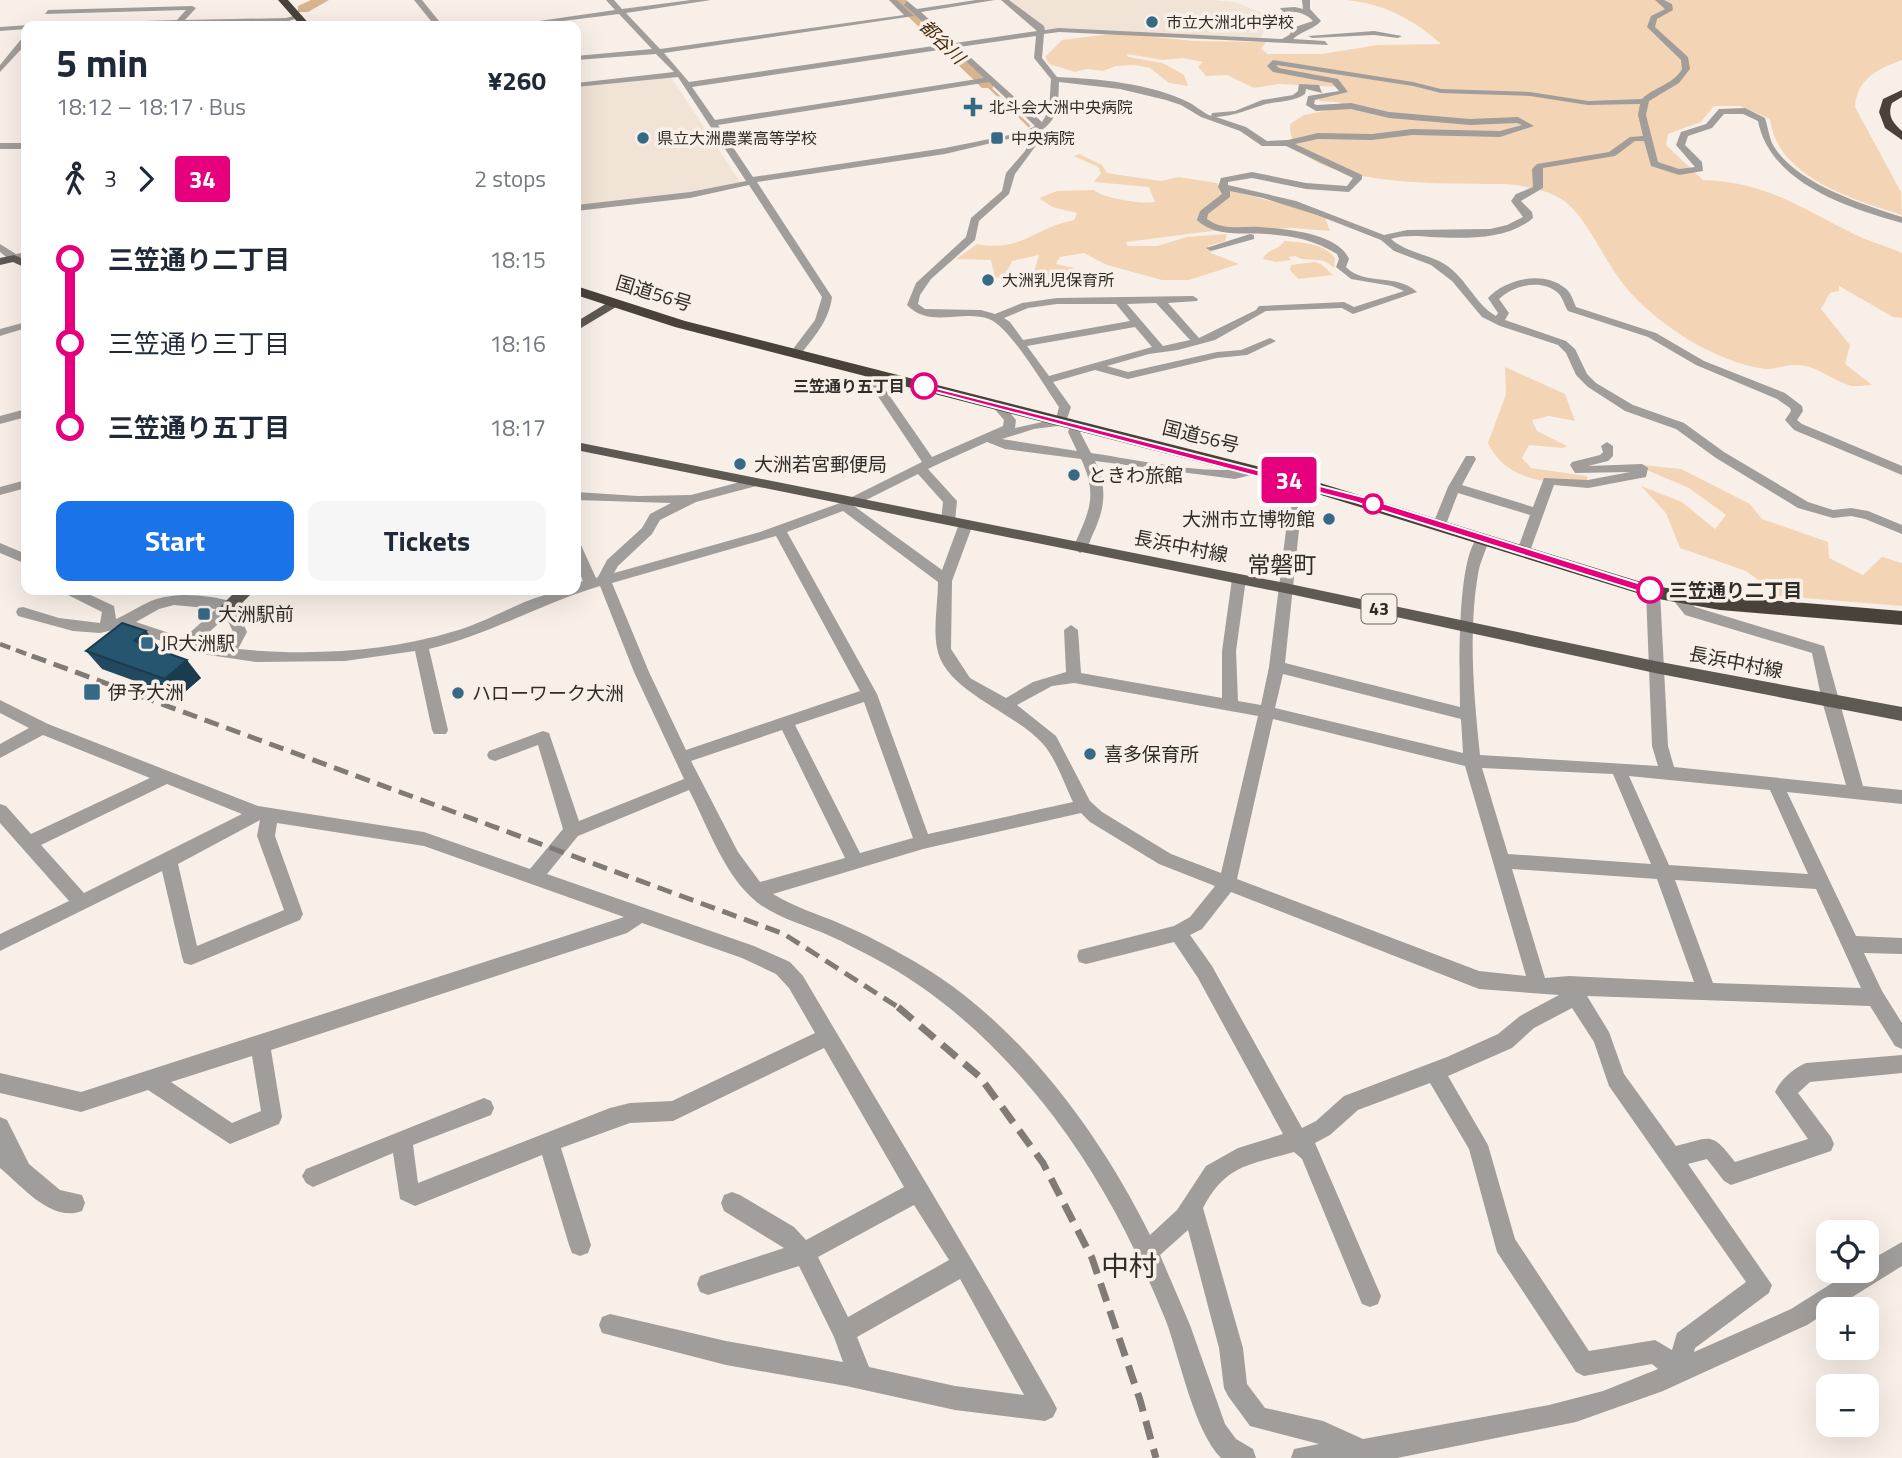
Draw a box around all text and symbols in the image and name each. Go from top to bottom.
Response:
place label: 市立大洲北中学校 [1166,10,1294,34]
water label: 都谷川 [914,13,973,71]
marker: 市立大洲北中学校 [1144,14,1160,30]
text: 5 min [56,34,148,92]
text: ¥260 [488,61,546,100]
text: 18:12 – 18:17 · Bus [56,89,246,124]
place label: 北斗会大洲中央病院 [989,95,1133,119]
marker: 北斗会大洲中央病院 [963,97,983,117]
place label: 県立大洲農業高等学校 [657,126,817,150]
place label: 中央病院 [1011,126,1075,150]
marker: 県立大洲農業高等学校 [635,130,651,146]
marker: 中央病院 [989,130,1005,146]
icon: walk [56,160,94,198]
icon: forward [127,160,165,198]
text: 3 [104,161,117,196]
text: 34 [189,161,216,197]
text: 2 stops [474,161,546,196]
text: 三笠通り二丁目 [108,240,290,279]
text: 18:15 [489,242,546,277]
street label: 国道56号 [612,267,696,318]
place label: 大洲乳児保育所 [1002,268,1114,292]
marker: 大洲乳児保育所 [980,272,996,288]
text: 三笠通り三丁目 [108,324,290,363]
text: 18:16 [489,326,546,361]
marker: 三笠通り五丁目 [911,373,937,399]
place label: 三笠通り五丁目 [793,374,905,398]
text: 三笠通り五丁目 [108,408,290,447]
text: 18:17 [489,410,546,445]
street label: 国道56号 [1160,412,1243,459]
place label: 大洲若宮郵便局 [754,449,887,478]
marker: 大洲若宮郵便局 [732,456,748,472]
line badge: 34 [1258,457,1320,503]
place label: ときわ旅館 [1088,460,1183,489]
text: 34 [1276,462,1302,498]
marker: ときわ旅館 [1066,467,1082,483]
unlabelled marker [1363,494,1383,514]
button: Start [56,501,294,581]
button: Tickets [308,501,546,581]
place label: 大洲市立博物館 [1182,504,1315,533]
marker: 大洲市立博物館 [1321,511,1337,527]
street label: 長浜中村線 [1132,522,1230,569]
district label: 常磐町 [1248,547,1317,582]
place label: 三笠通り二丁目 [1669,575,1802,604]
marker: 三笠通り二丁目 [1637,577,1663,603]
road number: 43 [1362,594,1396,624]
place label: 大洲駅前 [218,599,294,628]
marker: 大洲駅前 [196,606,212,622]
place label: JR大洲駅 [161,628,235,657]
marker: JR大洲駅 [139,635,155,651]
street label: 長浜中村線 [1687,638,1785,685]
place label: 伊予大洲 [108,677,184,706]
place label: ハローワーク大洲 [472,678,624,707]
marker: 伊予大洲 [82,682,102,702]
marker: ハローワーク大洲 [450,685,466,701]
place label: 喜多保育所 [1104,739,1199,768]
marker: 喜多保育所 [1082,746,1098,762]
map controls [1816,1220,1879,1437]
button: locate [1816,1220,1879,1283]
district label: 中村 [1101,1244,1157,1287]
button: + [1816,1297,1879,1360]
button: − [1816,1374,1879,1437]

